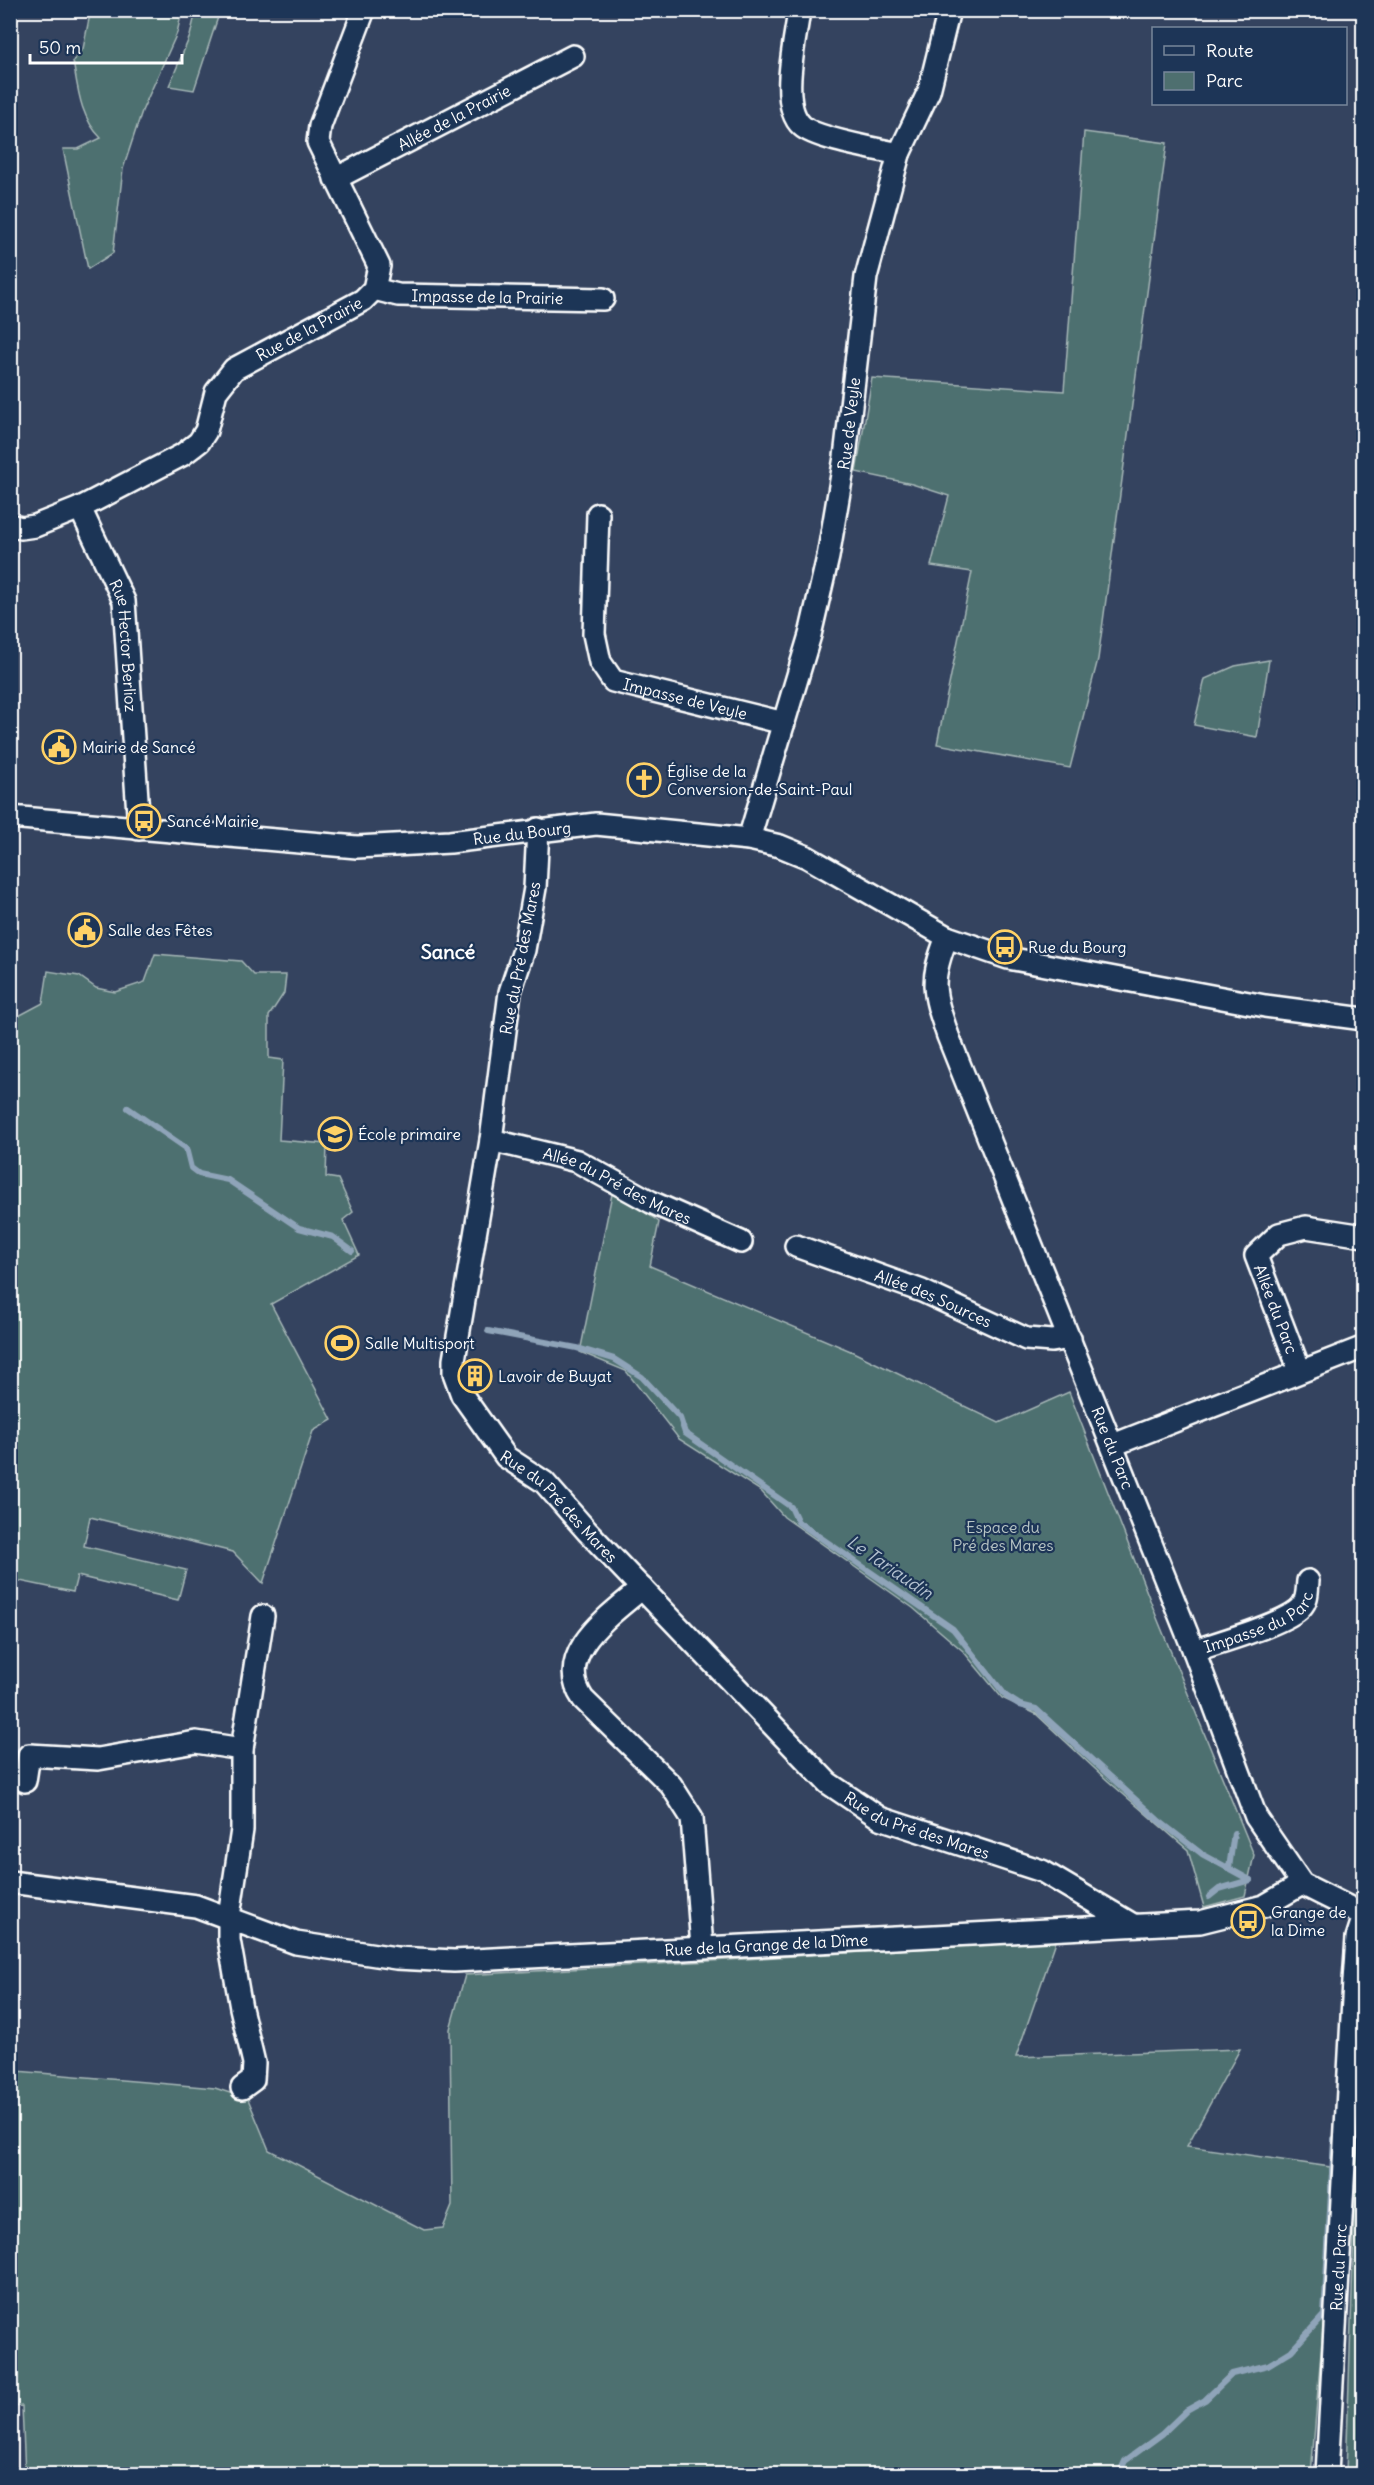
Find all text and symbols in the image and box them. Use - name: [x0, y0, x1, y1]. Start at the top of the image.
- scale bar: [30, 27, 182, 65]
- legend: [1152, 27, 1347, 105]
- text: 50 m: [39, 36, 81, 59]
- text: Route: [1206, 39, 1254, 62]
- text: Parc: [1206, 69, 1243, 92]
- street label: Allée de la Prairie: [394, 80, 514, 155]
- street label: Impasse de la Prairie: [411, 285, 563, 308]
- street label: Rue de la Prairie: [253, 292, 366, 365]
- street label: Rue de Veyle: [833, 376, 864, 471]
- street label: Rue Hector Berlioz: [105, 576, 141, 713]
- street label: Impasse de Veyle: [621, 674, 749, 724]
- public building icon: Mairie de Sancé: [41, 729, 77, 765]
- place label: Mairie de Sancé: [82, 737, 196, 757]
- place label: Église de la Conversion-de-Saint-Paul: [667, 761, 852, 799]
- church icon: Église de la Conversion-de-Saint-Paul: [626, 762, 662, 798]
- bus stop icon: Sancé Mairie: [126, 803, 162, 839]
- place label: Sancé Mairie: [167, 811, 259, 831]
- street label: Rue du Bourg: [472, 817, 572, 849]
- street label: Rue du Pré des Mares: [495, 880, 545, 1036]
- public building icon: Salle des Fêtes: [67, 912, 103, 948]
- place label: Salle des Fêtes: [108, 920, 213, 940]
- bus stop icon: Rue du Bourg: [987, 929, 1023, 965]
- place label: Rue du Bourg: [1028, 937, 1126, 957]
- district label: Sancé: [421, 939, 476, 964]
- school or university icon: École primaire: [317, 1116, 353, 1152]
- place label: École primaire: [358, 1124, 461, 1144]
- street label: Allée du Pré des Mares: [541, 1143, 694, 1229]
- street label: Allée du Parc: [1250, 1262, 1302, 1356]
- street label: Allée des Sources: [872, 1265, 995, 1332]
- sports icon: Salle Multisport: [324, 1325, 360, 1361]
- place label: Salle Multisport: [365, 1333, 475, 1353]
- building icon: Lavoir de Buyat: [457, 1358, 493, 1394]
- place label: Lavoir de Buyat: [498, 1366, 612, 1386]
- street label: Rue du Parc: [1087, 1403, 1138, 1492]
- street label: Rue du Pré des Mares: [496, 1446, 622, 1567]
- park label: Espace du Pré des Mares: [952, 1517, 1054, 1555]
- water label: Le Tariaudin: [843, 1530, 938, 1604]
- street label: Impasse du Parc: [1201, 1590, 1317, 1657]
- street label: Rue du Pré des Mares: [841, 1787, 992, 1863]
- place label: Grange de la Dime: [1271, 1902, 1347, 1940]
- bus stop icon: Grange de la Dime: [1230, 1903, 1266, 1939]
- street label: Rue de la Grange de la Dîme: [664, 1929, 868, 1960]
- street label: Rue du Parc: [1326, 2223, 1351, 2311]

